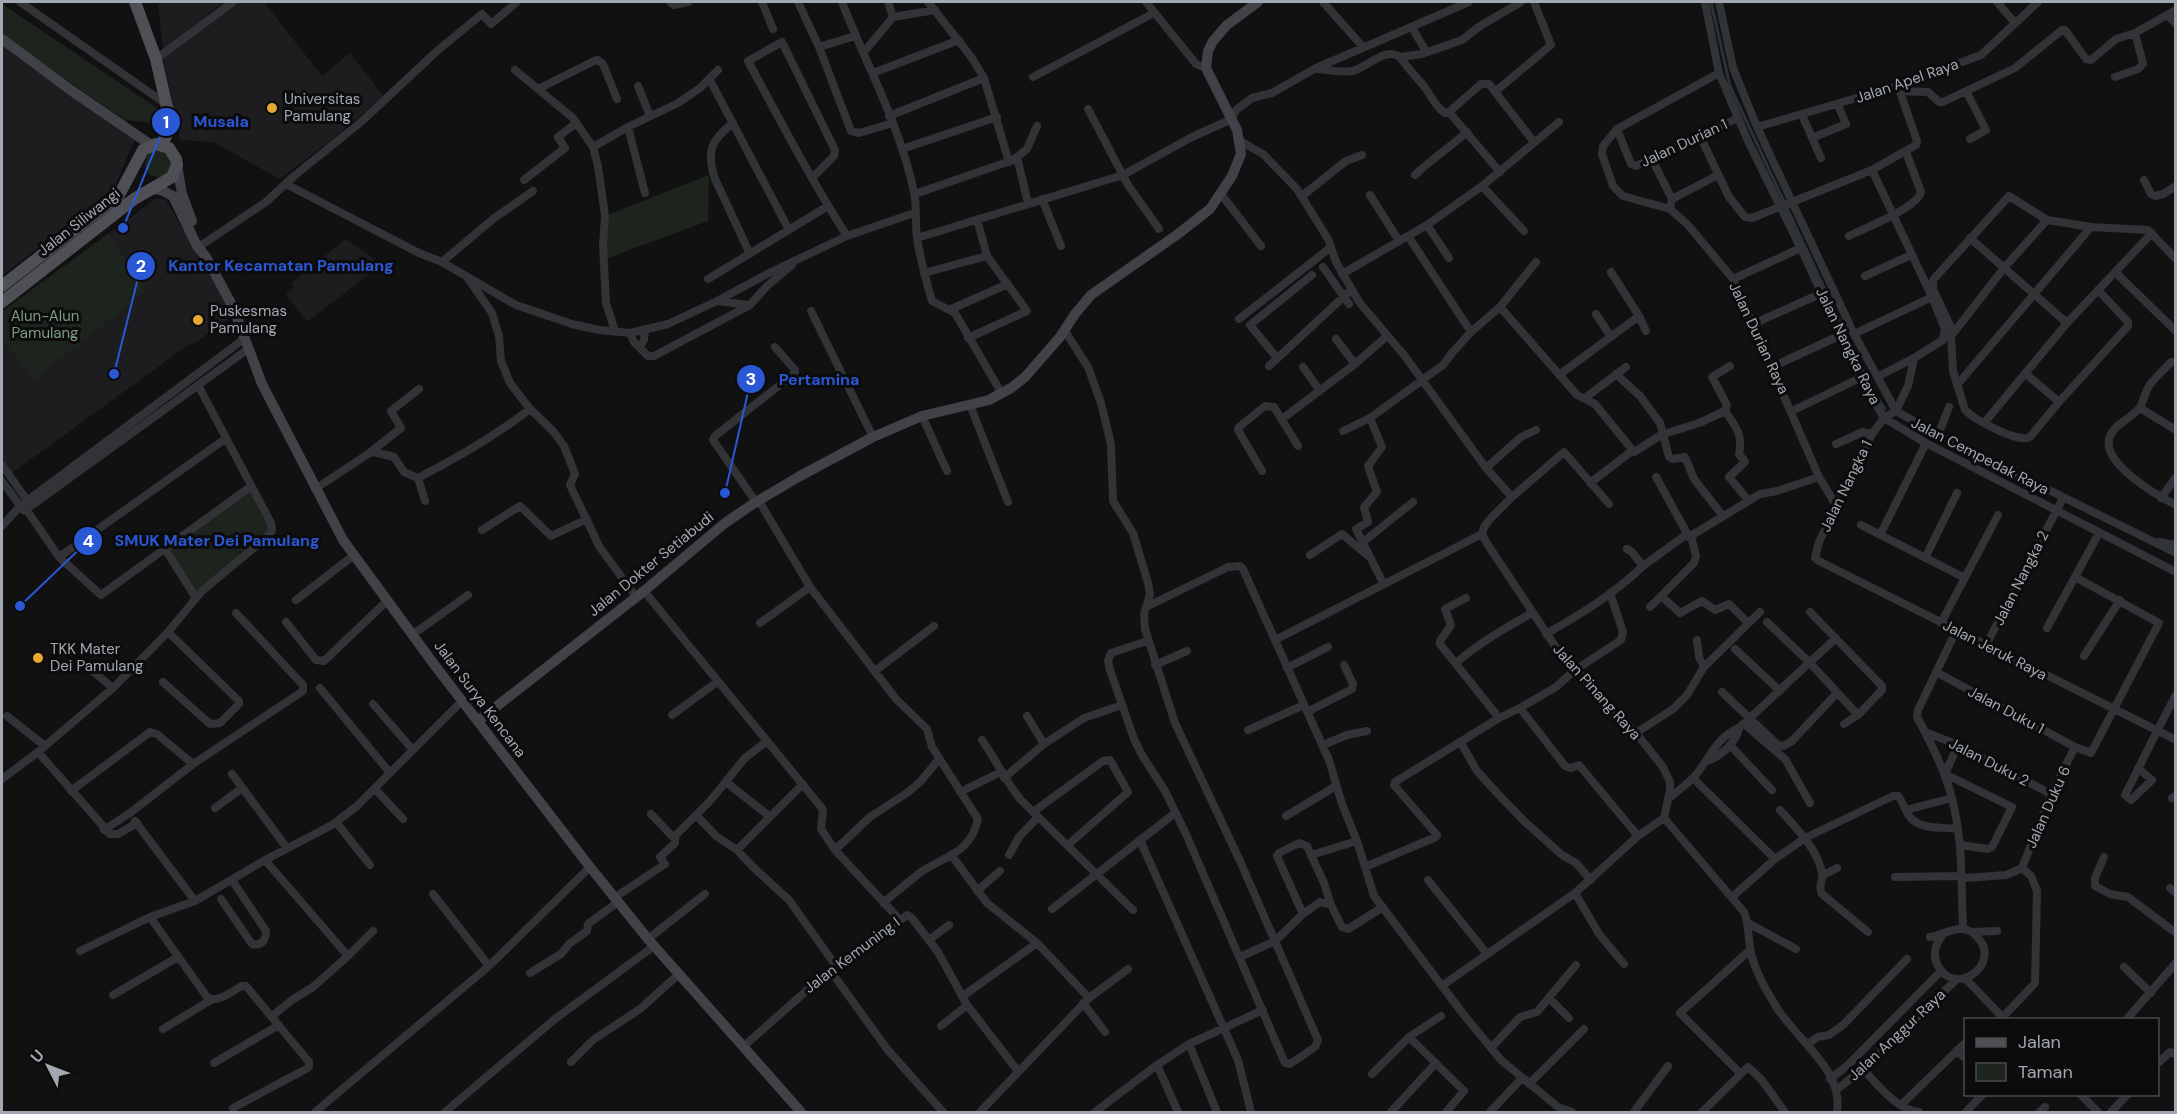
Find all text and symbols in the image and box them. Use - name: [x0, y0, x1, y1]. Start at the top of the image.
- street label: Jalan Apel Raya: [1853, 54, 1961, 108]
- place label: Universitas Pamulang: [284, 89, 360, 126]
- marker: Universitas Pamulang: [265, 101, 279, 115]
- callout: Musala: [151, 105, 260, 139]
- text: 1: [163, 110, 169, 134]
- text: Musala: [193, 111, 249, 132]
- street label: Jalan Durian 1: [1637, 114, 1731, 172]
- street label: Jalan Siliwangi: [34, 184, 124, 260]
- callout: Kantor Kecamatan Pamulang: [126, 249, 406, 283]
- text: 2: [136, 254, 146, 278]
- text: Kantor Kecamatan Pamulang: [168, 255, 394, 276]
- street label: Jalan Durian Raya: [1724, 279, 1794, 397]
- street label: Jalan Nangka Raya: [1811, 284, 1885, 408]
- place label: Puskesmas Pamulang: [210, 301, 287, 338]
- park label: Alun-Alun Pamulang: [11, 306, 79, 343]
- marker: Puskesmas Pamulang: [191, 313, 205, 327]
- callout: Pertamina: [736, 362, 871, 396]
- text: 3: [746, 367, 756, 391]
- text: Pertamina: [779, 369, 859, 390]
- street label: Jalan Cempedak Raya: [1908, 413, 2052, 499]
- street label: Jalan Nangka 1: [1815, 437, 1877, 535]
- street label: Jalan Dokter Setiabudi: [584, 507, 718, 621]
- callout: SMUK Mater Dei Pamulang: [73, 524, 332, 558]
- street label: Jalan Nangka 2: [1989, 527, 2053, 629]
- text: 4: [82, 529, 94, 553]
- text: SMUK Mater Dei Pamulang: [115, 530, 319, 551]
- street label: Jalan Jeruk Raya: [1940, 615, 2050, 685]
- street label: Jalan Surya Kencana: [429, 636, 531, 762]
- place label: TKK Mater Dei Pamulang: [50, 639, 143, 676]
- street label: Jalan Pinang Raya: [1549, 640, 1645, 744]
- marker: TKK Mater Dei Pamulang: [31, 651, 45, 665]
- street label: Jalan Duku 1: [1964, 682, 2048, 738]
- street label: Jalan Duku 2: [1945, 733, 2033, 791]
- street label: Jalan Duku 6: [2021, 763, 2075, 851]
- street label: Jalan Kemuning I: [800, 912, 904, 998]
- street label: Jalan Anggur Raya: [1844, 985, 1950, 1085]
- legend: [1964, 1018, 2159, 1096]
- text: Jalan: [2018, 1030, 2061, 1054]
- north arrow: [18, 1036, 78, 1096]
- text: U: [26, 1045, 49, 1067]
- text: Taman: [2018, 1060, 2073, 1084]

